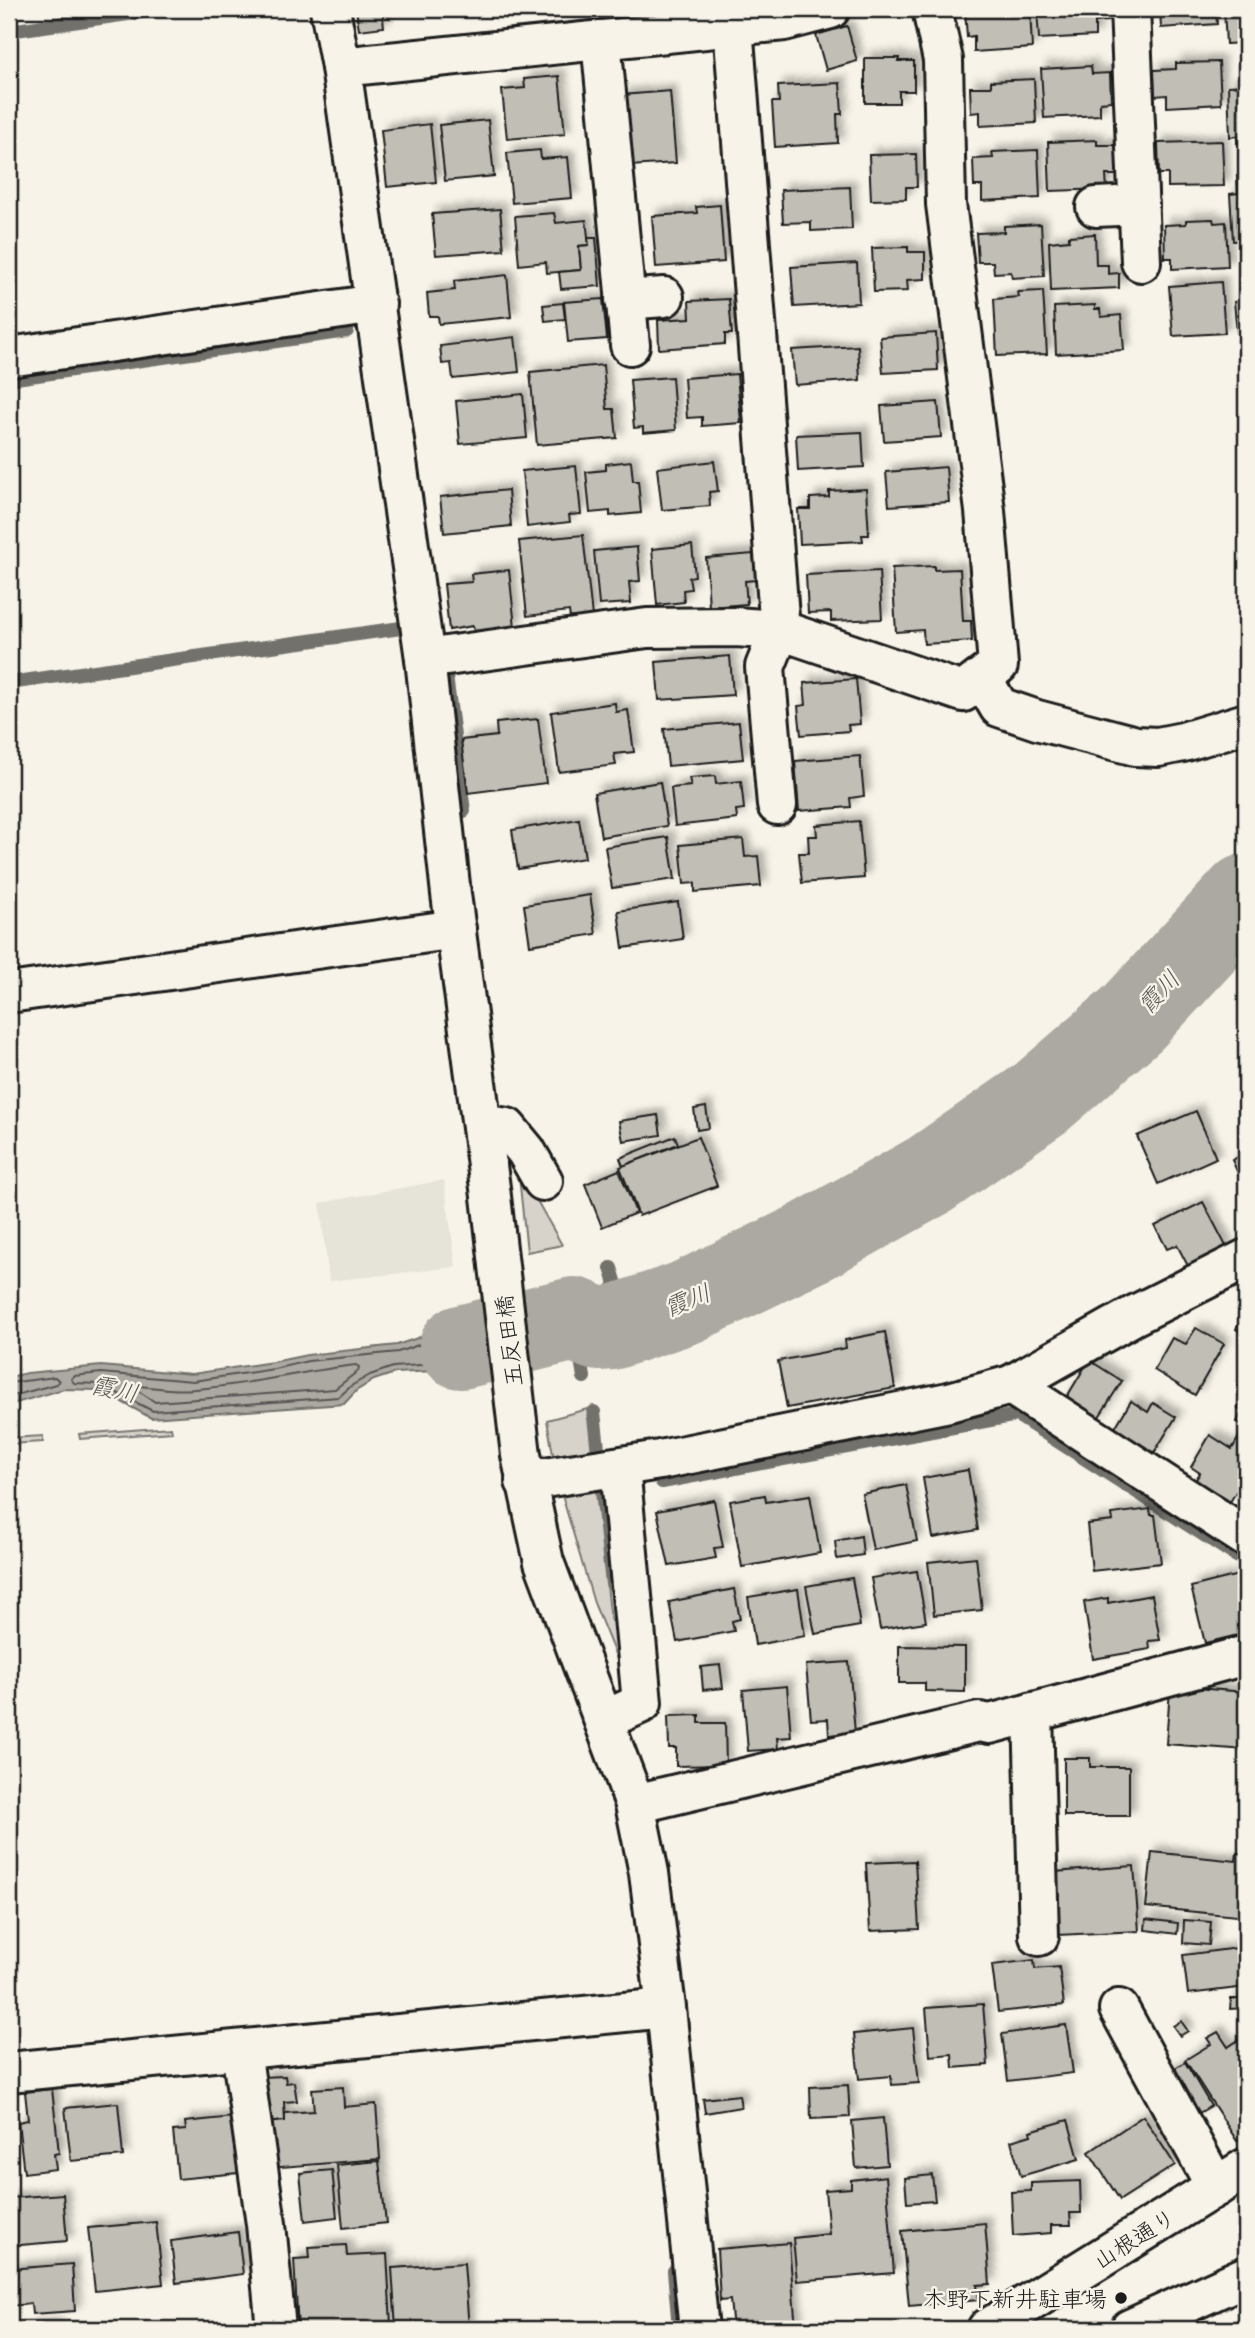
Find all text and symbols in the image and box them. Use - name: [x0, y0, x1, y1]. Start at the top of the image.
- water label: 霞川: [1130, 963, 1186, 1019]
- water label: 霞川: [659, 1276, 715, 1322]
- street label: 五反田橋: [488, 1294, 528, 1388]
- water label: 霞川: [88, 1368, 142, 1408]
- street label: 山根通り: [1087, 2201, 1181, 2275]
- place label: 木野下新井駐車場: [923, 2283, 1107, 2313]
- marker: 木野下新井駐車場: [1113, 2290, 1129, 2306]

